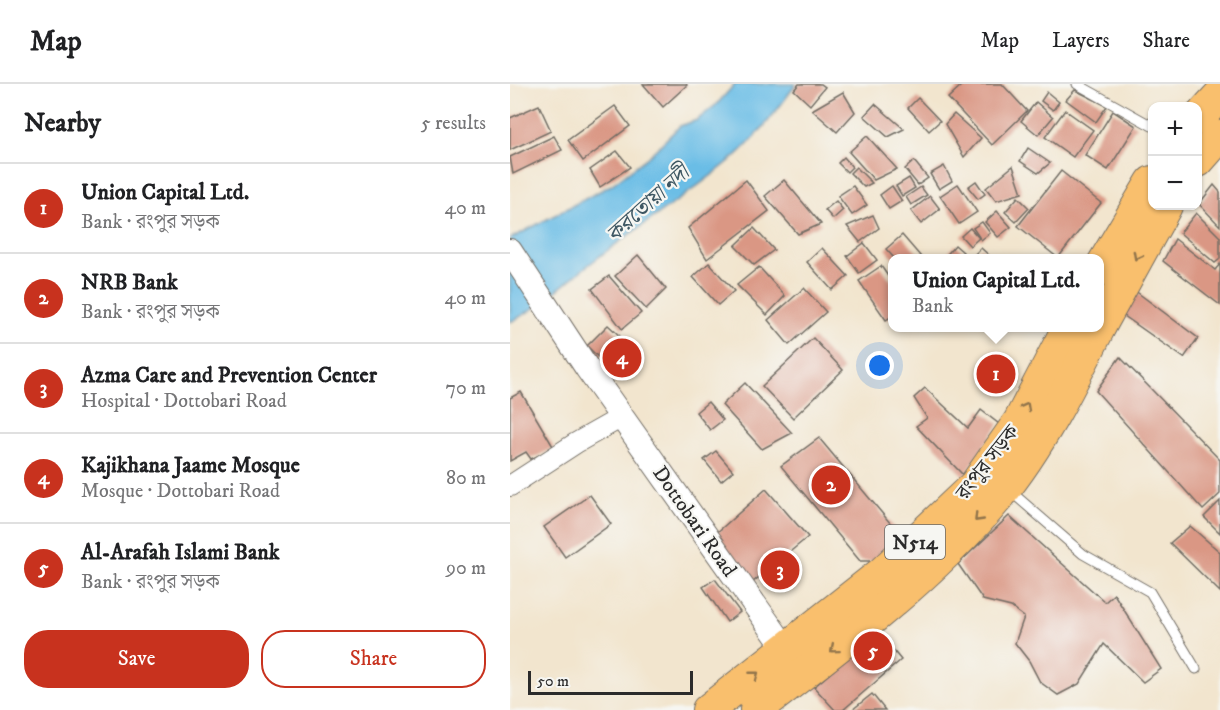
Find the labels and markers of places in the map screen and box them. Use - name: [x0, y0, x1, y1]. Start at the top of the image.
- pin: 4: [602, 336, 642, 380]
- pin: 1: [976, 352, 1016, 396]
- pin: 2: [812, 462, 850, 508]
- pin: 3: [760, 548, 800, 592]
- pin: 5: [854, 628, 892, 674]

